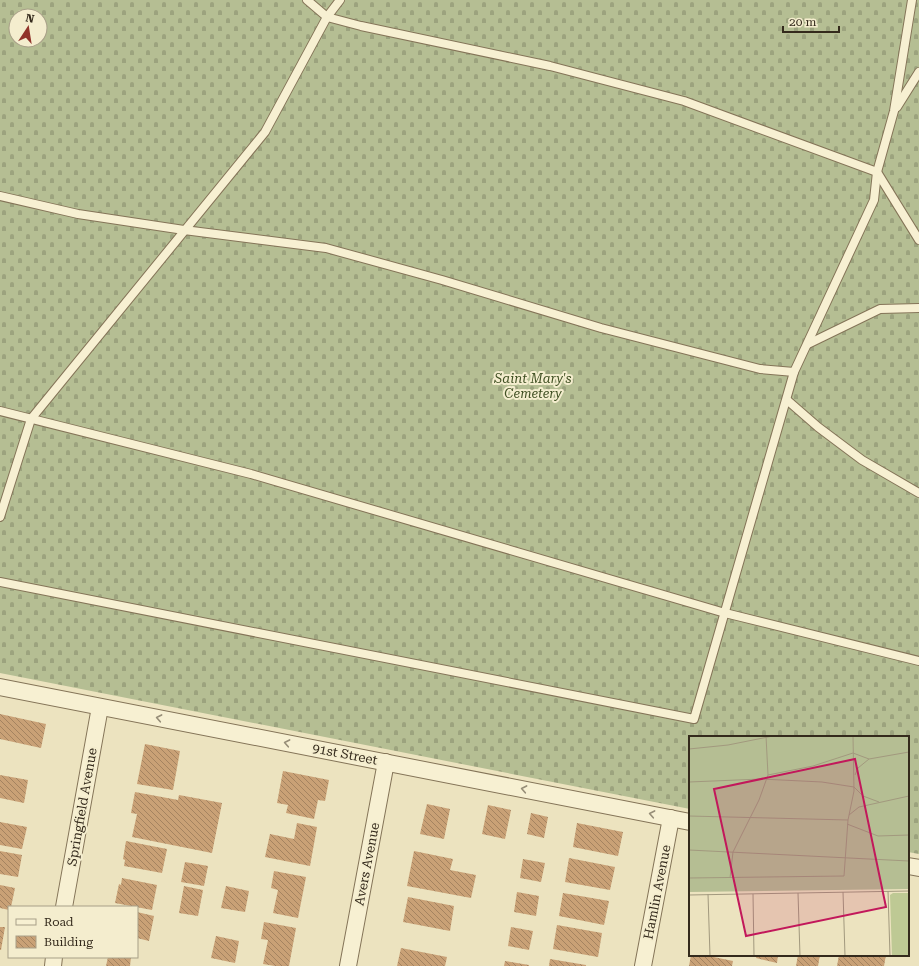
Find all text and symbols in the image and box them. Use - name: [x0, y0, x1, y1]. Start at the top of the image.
- north arrow: [8, 8, 48, 48]
- scale bar: [783, 8, 839, 34]
- text: N: [24, 11, 36, 26]
- text: 20 m: [789, 15, 816, 29]
- park label: Saint Mary's Cemetery: [493, 371, 572, 401]
- one-way arrow: [156, 715, 162, 723]
- inset map: [689, 736, 909, 956]
- one-way arrow: [283, 739, 290, 748]
- street label: 91st Street: [311, 740, 379, 768]
- street label: Springfield Avenue: [64, 747, 100, 867]
- one-way arrow: [521, 786, 527, 794]
- one-way arrow: [649, 810, 655, 819]
- street label: Avers Avenue: [352, 821, 382, 907]
- street label: Hamlin Avenue: [640, 844, 674, 940]
- legend: [8, 906, 138, 958]
- text: Road: [44, 915, 74, 929]
- text: Building: [44, 935, 93, 949]

